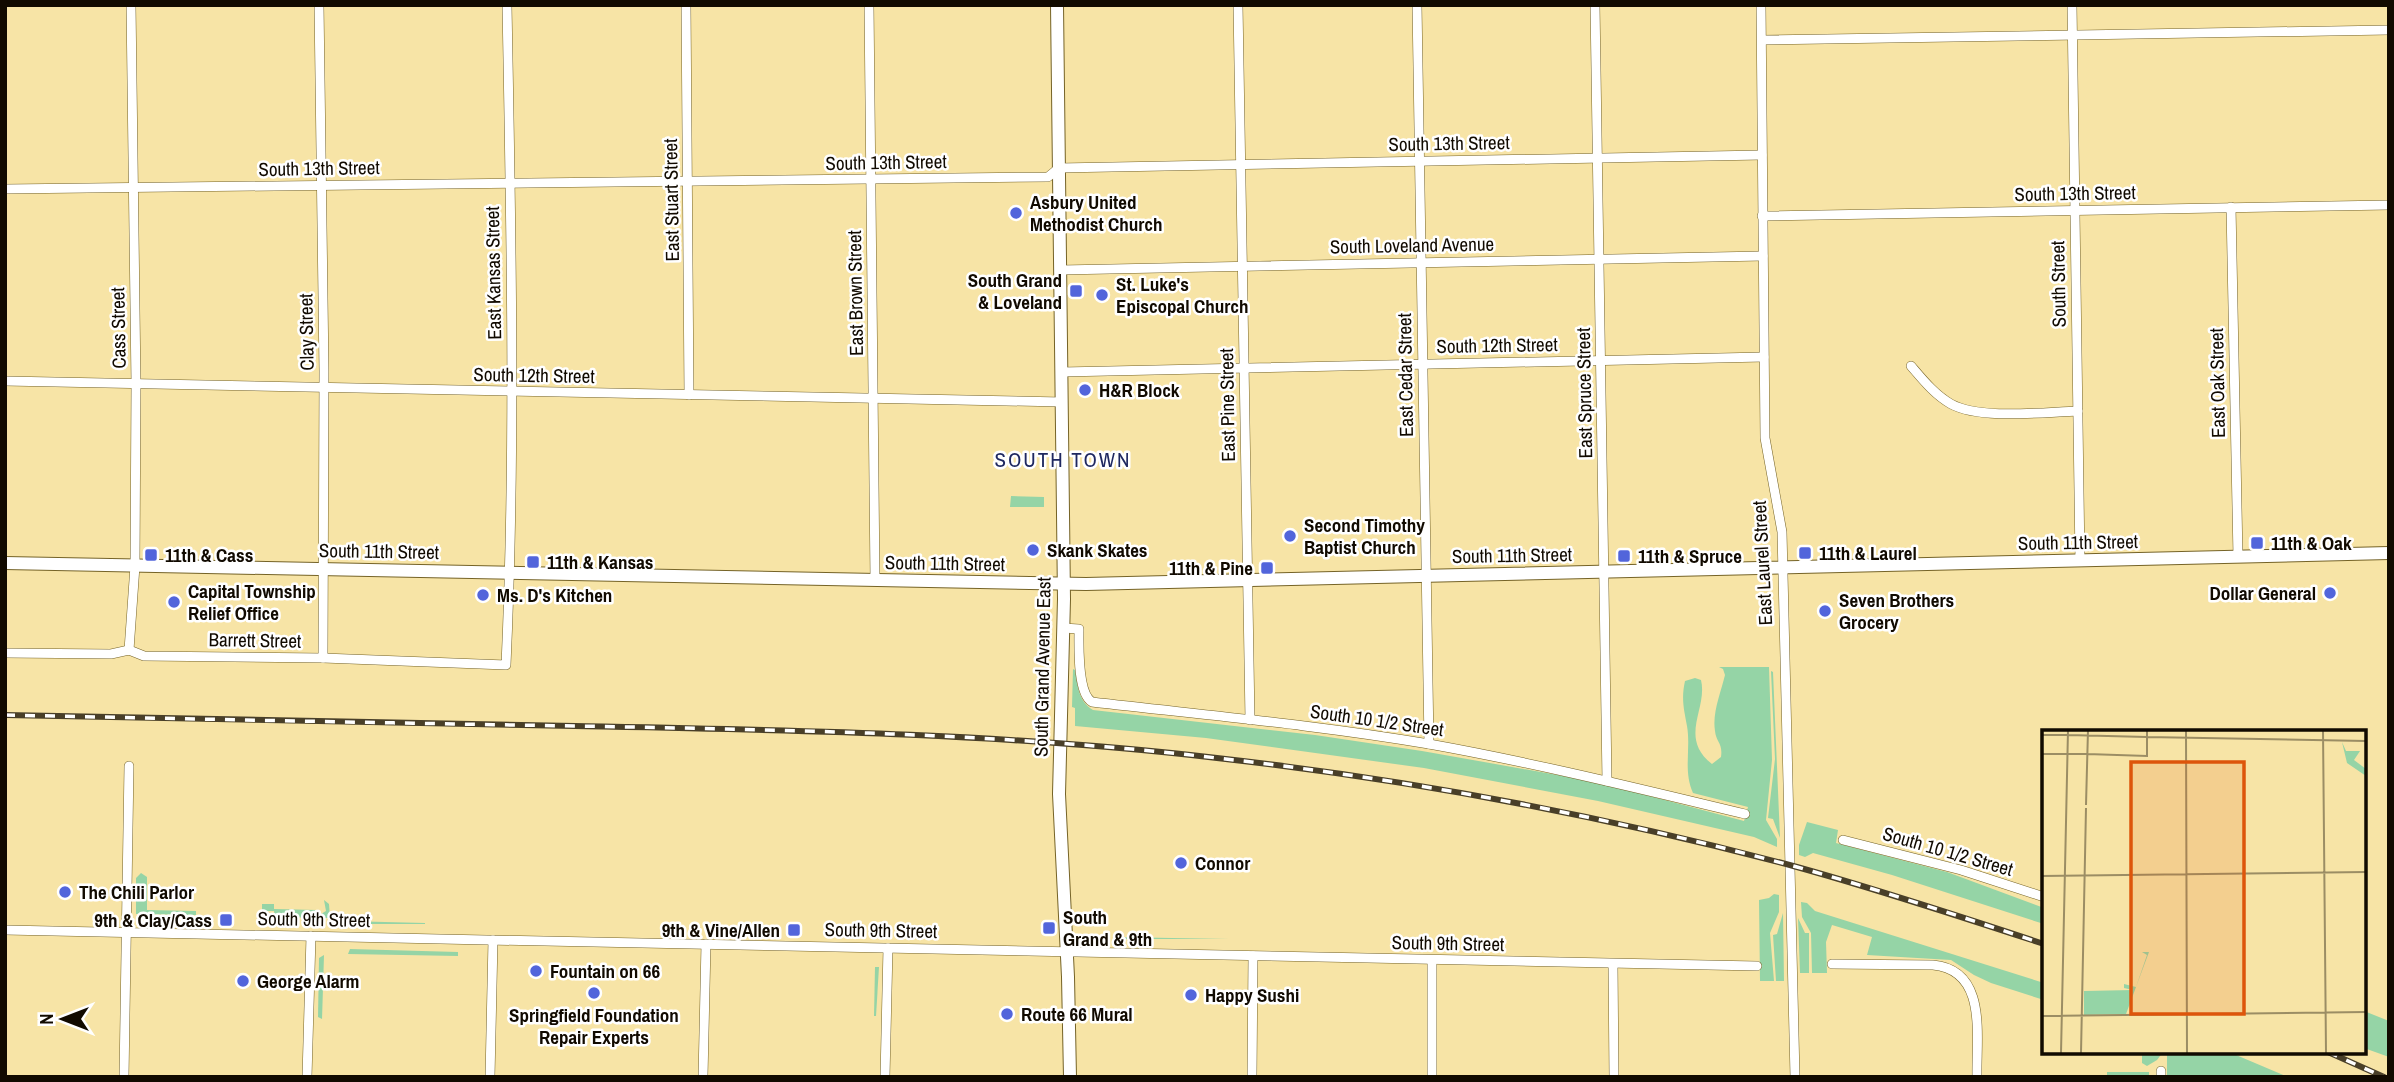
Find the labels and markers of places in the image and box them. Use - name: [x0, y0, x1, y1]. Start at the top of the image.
- place label: Asbury United Methodist Church: [1030, 189, 1162, 237]
- marker: Asbury United Methodist Church: [1008, 205, 1024, 221]
- place label: South Grand & Loveland: [968, 267, 1062, 315]
- place label: St. Luke's Episcopal Church: [1116, 271, 1248, 319]
- marker: South Grand & Loveland: [1068, 283, 1084, 299]
- marker: St. Luke's Episcopal Church: [1094, 287, 1110, 303]
- place label: H&R Block: [1099, 377, 1180, 403]
- marker: H&R Block: [1077, 382, 1093, 398]
- place label: Second Timothy Baptist Church: [1304, 512, 1425, 560]
- marker: Second Timothy Baptist Church: [1282, 528, 1298, 544]
- place label: 11th & Oak: [2271, 530, 2352, 556]
- marker: 11th & Oak: [2249, 535, 2265, 551]
- place label: Skank Skates: [1047, 537, 1147, 563]
- place label: 11th & Laurel: [1819, 540, 1917, 566]
- place label: 11th & Cass: [165, 542, 253, 568]
- marker: Skank Skates: [1025, 542, 1041, 558]
- place label: 11th & Spruce: [1638, 543, 1742, 569]
- marker: 11th & Laurel: [1797, 545, 1813, 561]
- marker: 11th & Cass: [143, 547, 159, 563]
- marker: 11th & Spruce: [1616, 548, 1632, 564]
- place label: 11th & Kansas: [547, 549, 654, 575]
- marker: 11th & Kansas: [525, 554, 541, 570]
- place label: 11th & Pine: [1169, 555, 1253, 581]
- marker: 11th & Pine: [1259, 560, 1275, 576]
- place label: Capital Township Relief Office: [188, 578, 316, 626]
- place label: Dollar General: [2209, 580, 2316, 606]
- place label: Ms. D's Kitchen: [497, 582, 612, 608]
- marker: Dollar General: [2322, 585, 2338, 601]
- marker: Ms. D's Kitchen: [475, 587, 491, 603]
- place label: Seven Brothers Grocery: [1839, 587, 1954, 635]
- marker: Capital Township Relief Office: [166, 594, 182, 610]
- marker: Seven Brothers Grocery: [1817, 603, 1833, 619]
- place label: Connor: [1195, 850, 1250, 876]
- marker: Connor: [1173, 855, 1189, 871]
- place label: The Chili Parlor: [79, 879, 194, 905]
- marker: The Chili Parlor: [57, 884, 73, 900]
- place label: South Grand & 9th: [1063, 904, 1152, 952]
- place label: 9th & Clay/Cass: [94, 907, 212, 933]
- marker: 9th & Clay/Cass: [218, 912, 234, 928]
- place label: 9th & Vine/Allen: [662, 917, 780, 943]
- marker: South Grand & 9th: [1041, 920, 1057, 936]
- marker: 9th & Vine/Allen: [786, 922, 802, 938]
- place label: Fountain on 66: [550, 958, 660, 984]
- marker: Fountain on 66: [528, 963, 544, 979]
- place label: George Alarm: [257, 968, 359, 994]
- marker: George Alarm: [235, 973, 251, 989]
- place label: Happy Sushi: [1205, 982, 1299, 1008]
- marker: Springfield Foundation Repair Experts: [586, 985, 602, 1001]
- marker: Happy Sushi: [1183, 987, 1199, 1003]
- place label: Route 66 Mural: [1021, 1001, 1133, 1027]
- place label: Springfield Foundation Repair Experts: [509, 1002, 679, 1050]
- marker: Route 66 Mural: [999, 1006, 1015, 1022]

